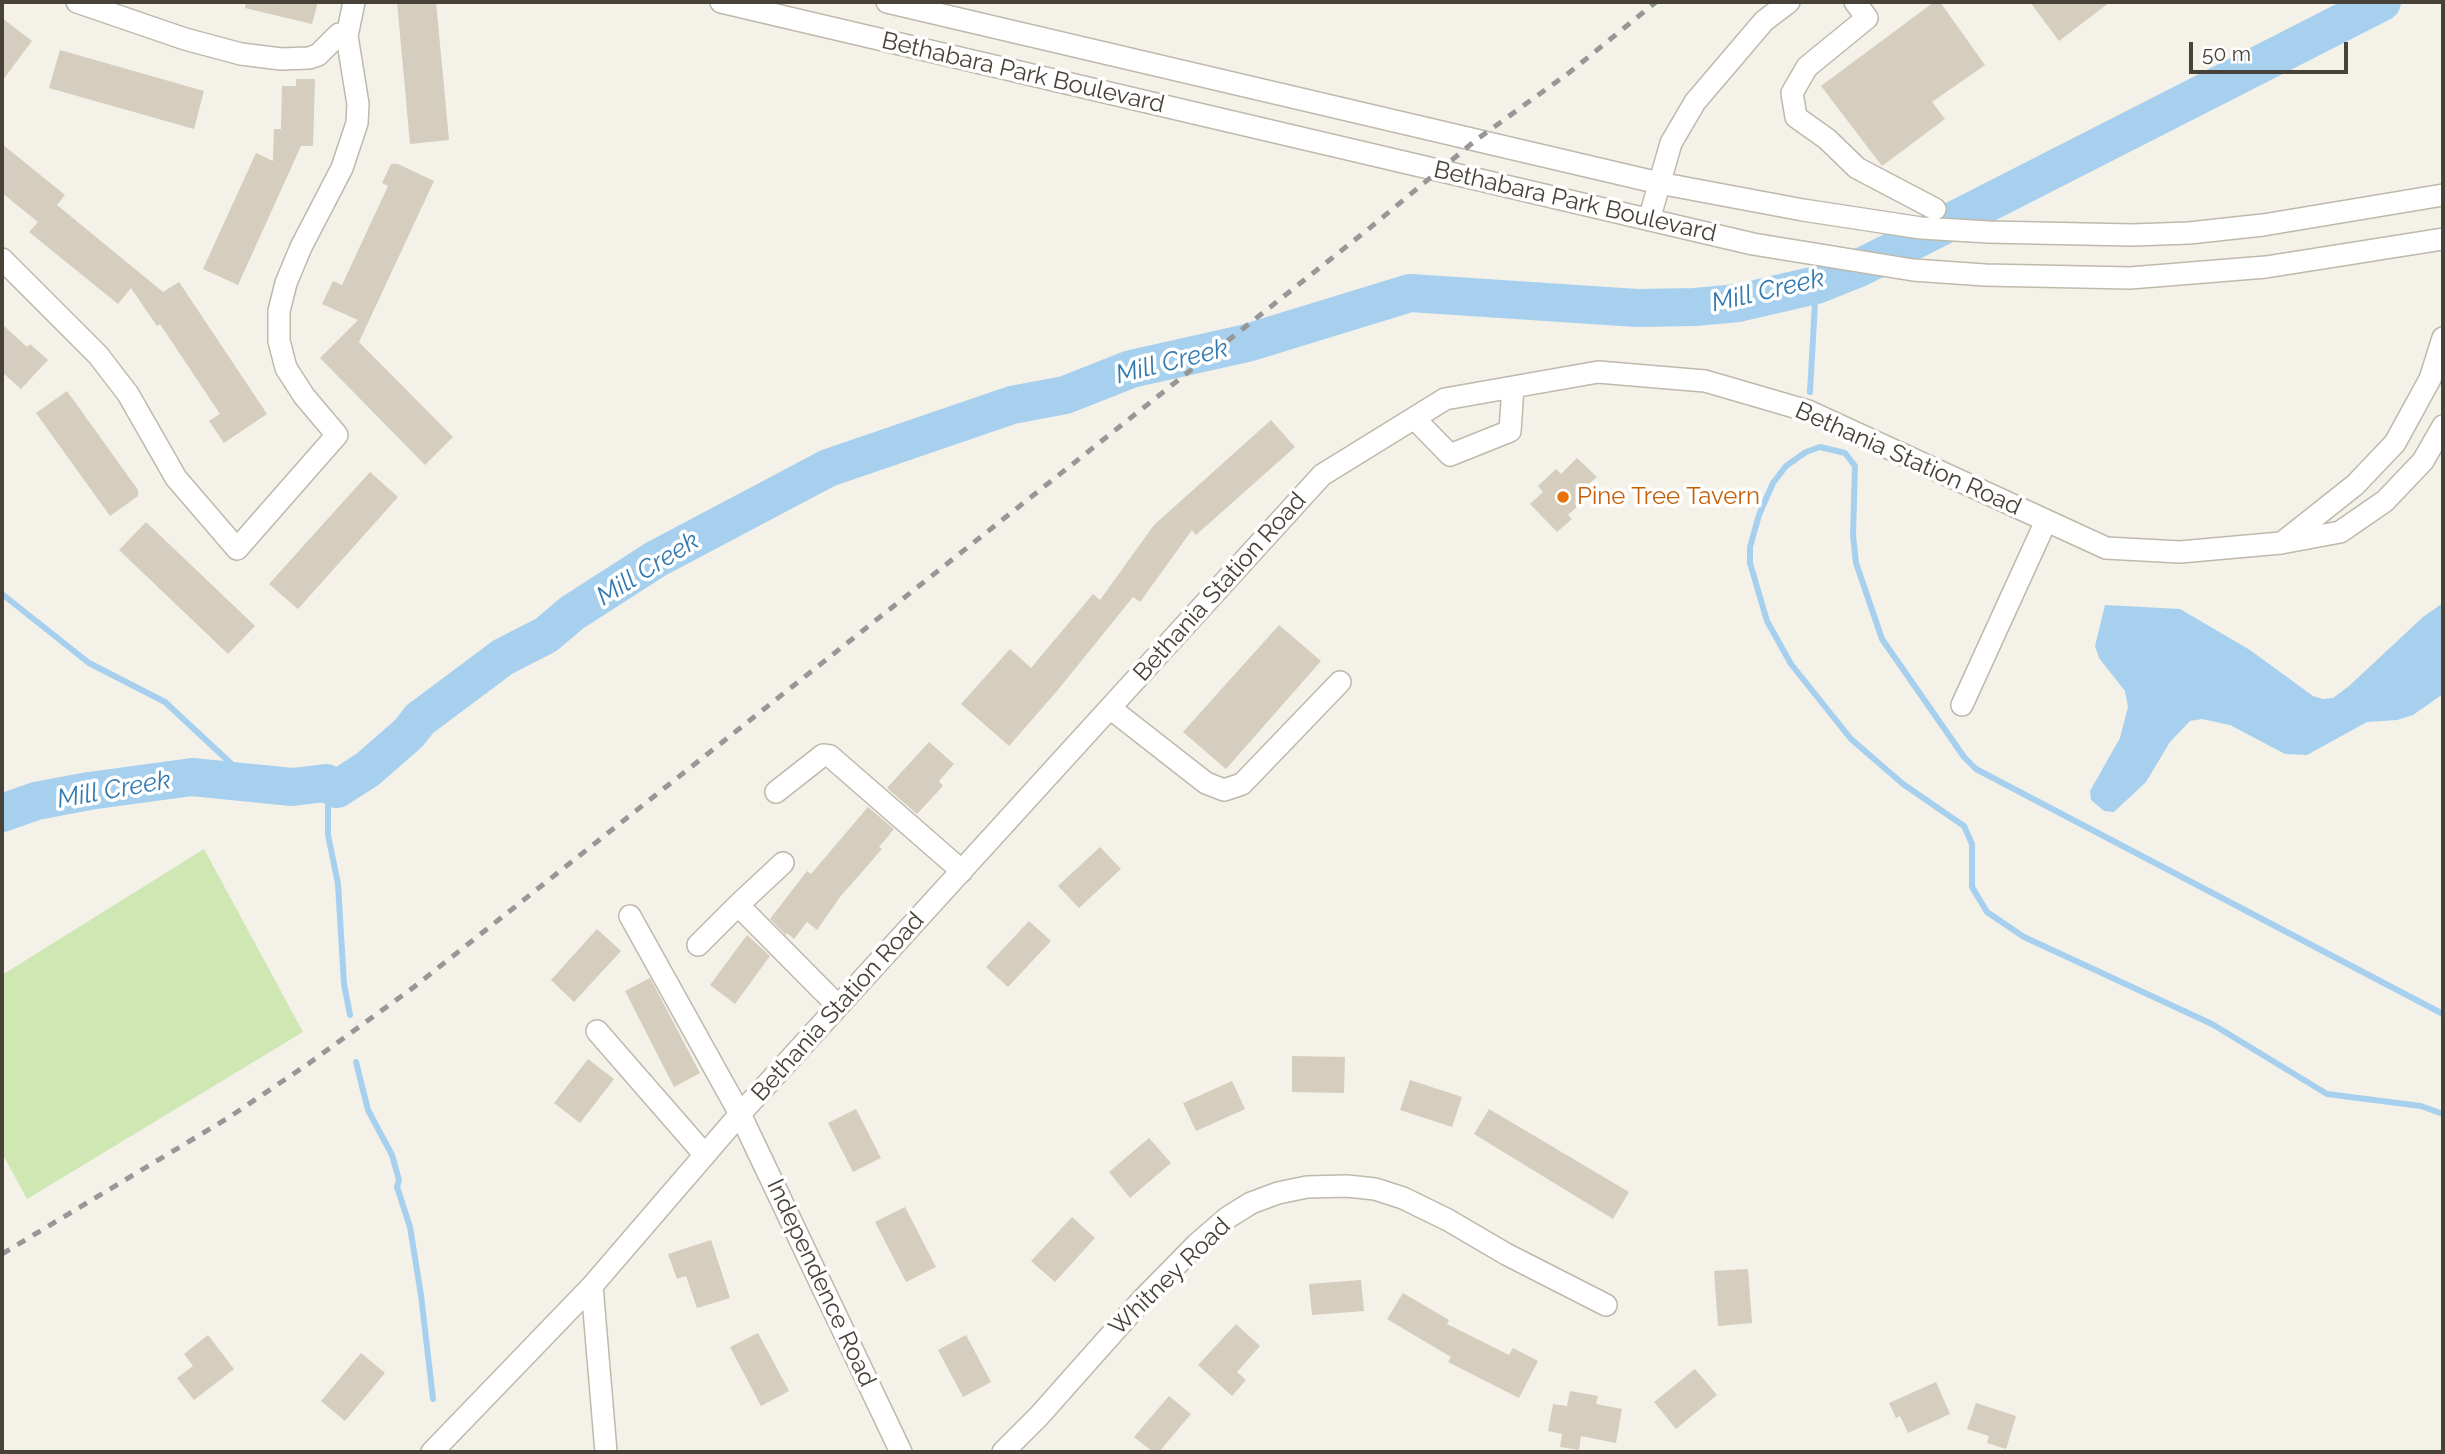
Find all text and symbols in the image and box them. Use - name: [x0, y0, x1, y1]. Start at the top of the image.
- street label: Bethabara Park Boulevard: [879, 26, 1167, 120]
- scale bar: [2193, 28, 2352, 72]
- text: 50 m: [2202, 41, 2251, 66]
- street label: Bethabara Park Boulevard: [1431, 155, 1719, 249]
- water label: Mill Creek: [1708, 263, 1828, 319]
- water label: Mill Creek: [1112, 333, 1232, 391]
- street label: Bethania Station Road: [1791, 396, 2025, 522]
- place label: Pine Tree Tavern: [1577, 483, 1760, 511]
- street label: Bethania Station Road: [1128, 487, 1312, 687]
- marker: Pine Tree Tavern: [1555, 489, 1571, 505]
- water label: Mill Creek: [591, 525, 705, 613]
- water label: Mill Creek: [55, 765, 173, 815]
- street label: Bethania Station Road: [746, 907, 930, 1107]
- street label: Independence Road: [760, 1175, 882, 1391]
- street label: Whitney Road: [1104, 1212, 1236, 1342]

